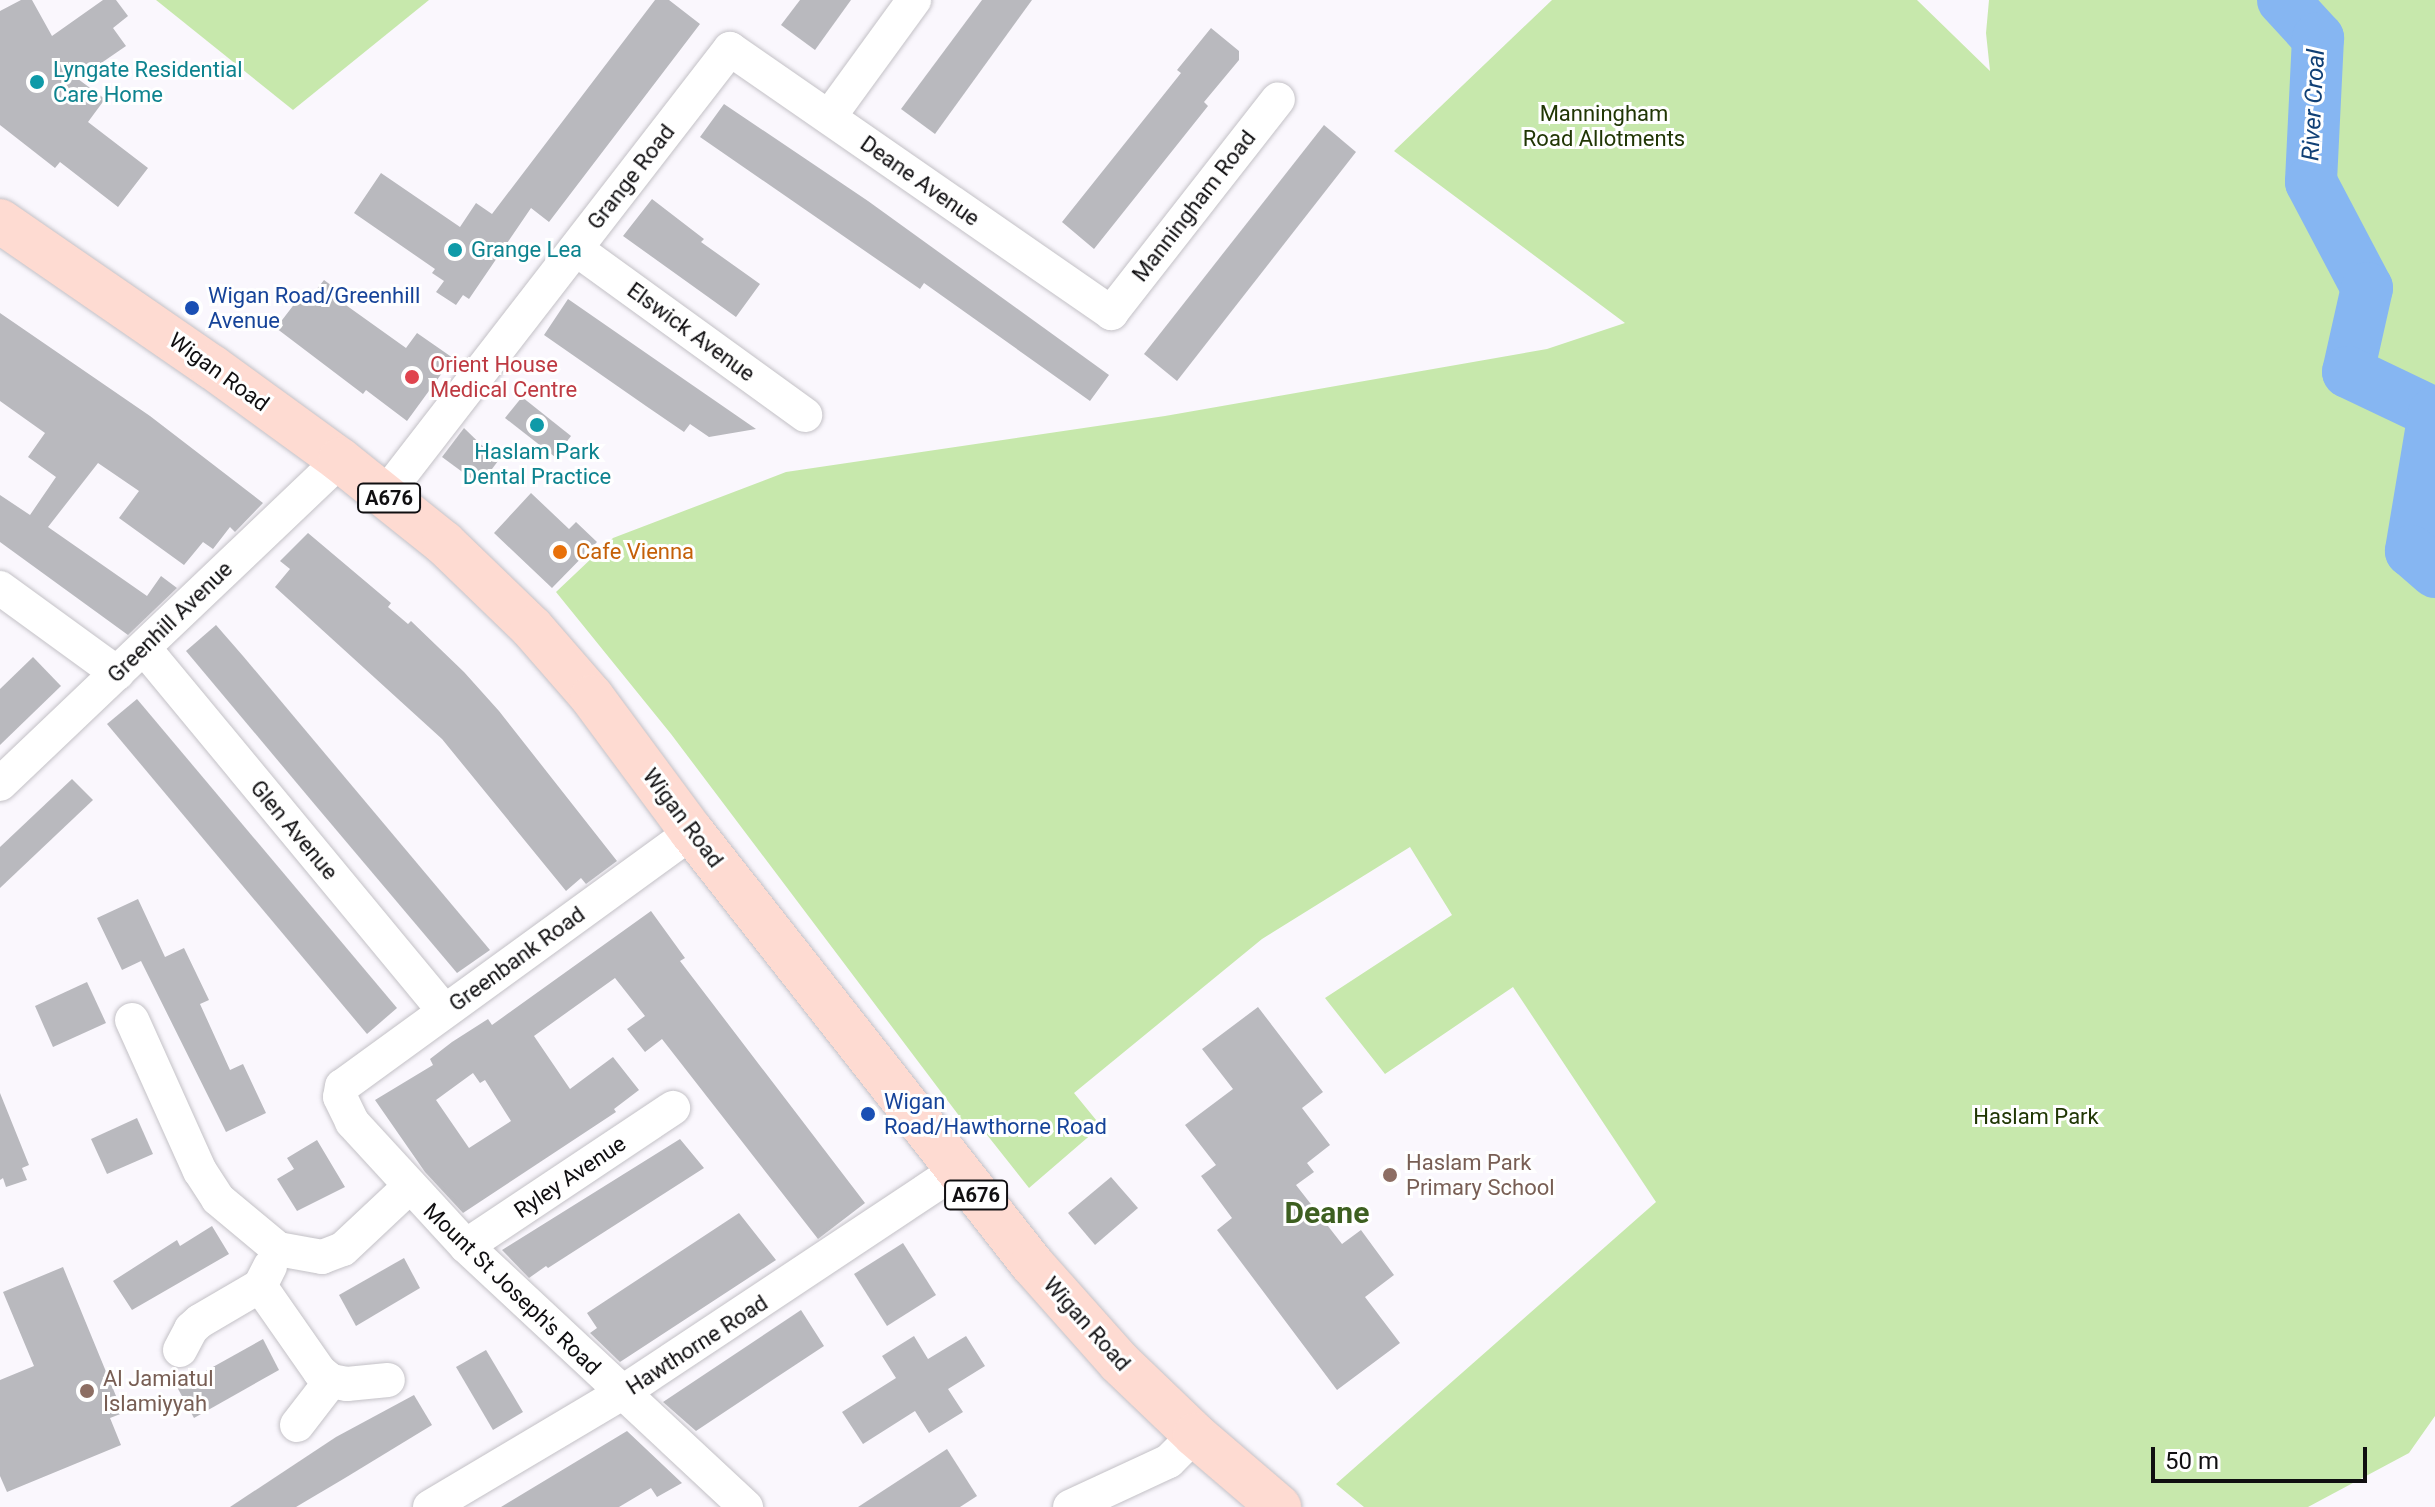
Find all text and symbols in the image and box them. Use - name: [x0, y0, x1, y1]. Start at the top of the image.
- water label: River Croal: [2297, 48, 2331, 162]
- place label: Lyngate Residential Care Home: [53, 56, 243, 108]
- marker: Lyngate Residential Care Home: [28, 73, 46, 91]
- park label: Manningham Road Allotments: [1523, 100, 1685, 152]
- street label: Grange Road: [582, 119, 680, 235]
- street label: Manningham Road: [1127, 125, 1261, 287]
- street label: Deane Avenue: [855, 130, 985, 232]
- place label: Grange Lea: [471, 237, 582, 263]
- marker: Grange Lea: [446, 241, 464, 259]
- street label: Elswick Avenue: [622, 277, 760, 387]
- place label: Wigan Road/Greenhill Avenue: [208, 282, 420, 334]
- marker: Wigan Road/Greenhill Avenue: [183, 299, 201, 317]
- street label: Wigan Road: [164, 327, 274, 417]
- place label: Orient House Medical Centre: [430, 351, 577, 402]
- marker: Orient House Medical Centre: [401, 366, 423, 388]
- marker: Haslam Park Dental Practice: [528, 416, 546, 434]
- place label: Haslam Park Dental Practice: [463, 438, 611, 490]
- road number: A676: [357, 482, 421, 514]
- place label: Cafe Vienna: [576, 539, 694, 565]
- marker: Cafe Vienna: [551, 543, 569, 561]
- street label: Greenhill Avenue: [102, 556, 238, 688]
- street label: Wigan Road: [637, 763, 729, 873]
- street label: Glen Avenue: [245, 775, 343, 885]
- street label: Greenbank Road: [444, 901, 590, 1017]
- place label: Wigan Road/Hawthorne Road: [884, 1088, 1107, 1140]
- park label: Haslam Park: [1973, 1104, 2099, 1130]
- marker: Wigan Road/Hawthorne Road: [859, 1105, 877, 1123]
- street label: Ryley Avenue: [509, 1130, 631, 1224]
- place label: Haslam Park Primary School: [1406, 1149, 1555, 1200]
- marker: Haslam Park Primary School: [1381, 1166, 1399, 1184]
- road number: A676: [944, 1179, 1008, 1211]
- district label: Deane: [1285, 1195, 1369, 1231]
- street label: Mount St Joseph's Road: [418, 1198, 606, 1380]
- street label: Wigan Road: [1038, 1272, 1136, 1376]
- street label: Hawthorne Road: [621, 1289, 773, 1401]
- place label: Al Jamiatul Islamiyyah: [103, 1365, 214, 1416]
- marker: Al Jamiatul Islamiyyah: [78, 1382, 96, 1400]
- scale bar: [2155, 1431, 2371, 1481]
- text: 50 m: [2165, 1447, 2219, 1475]

